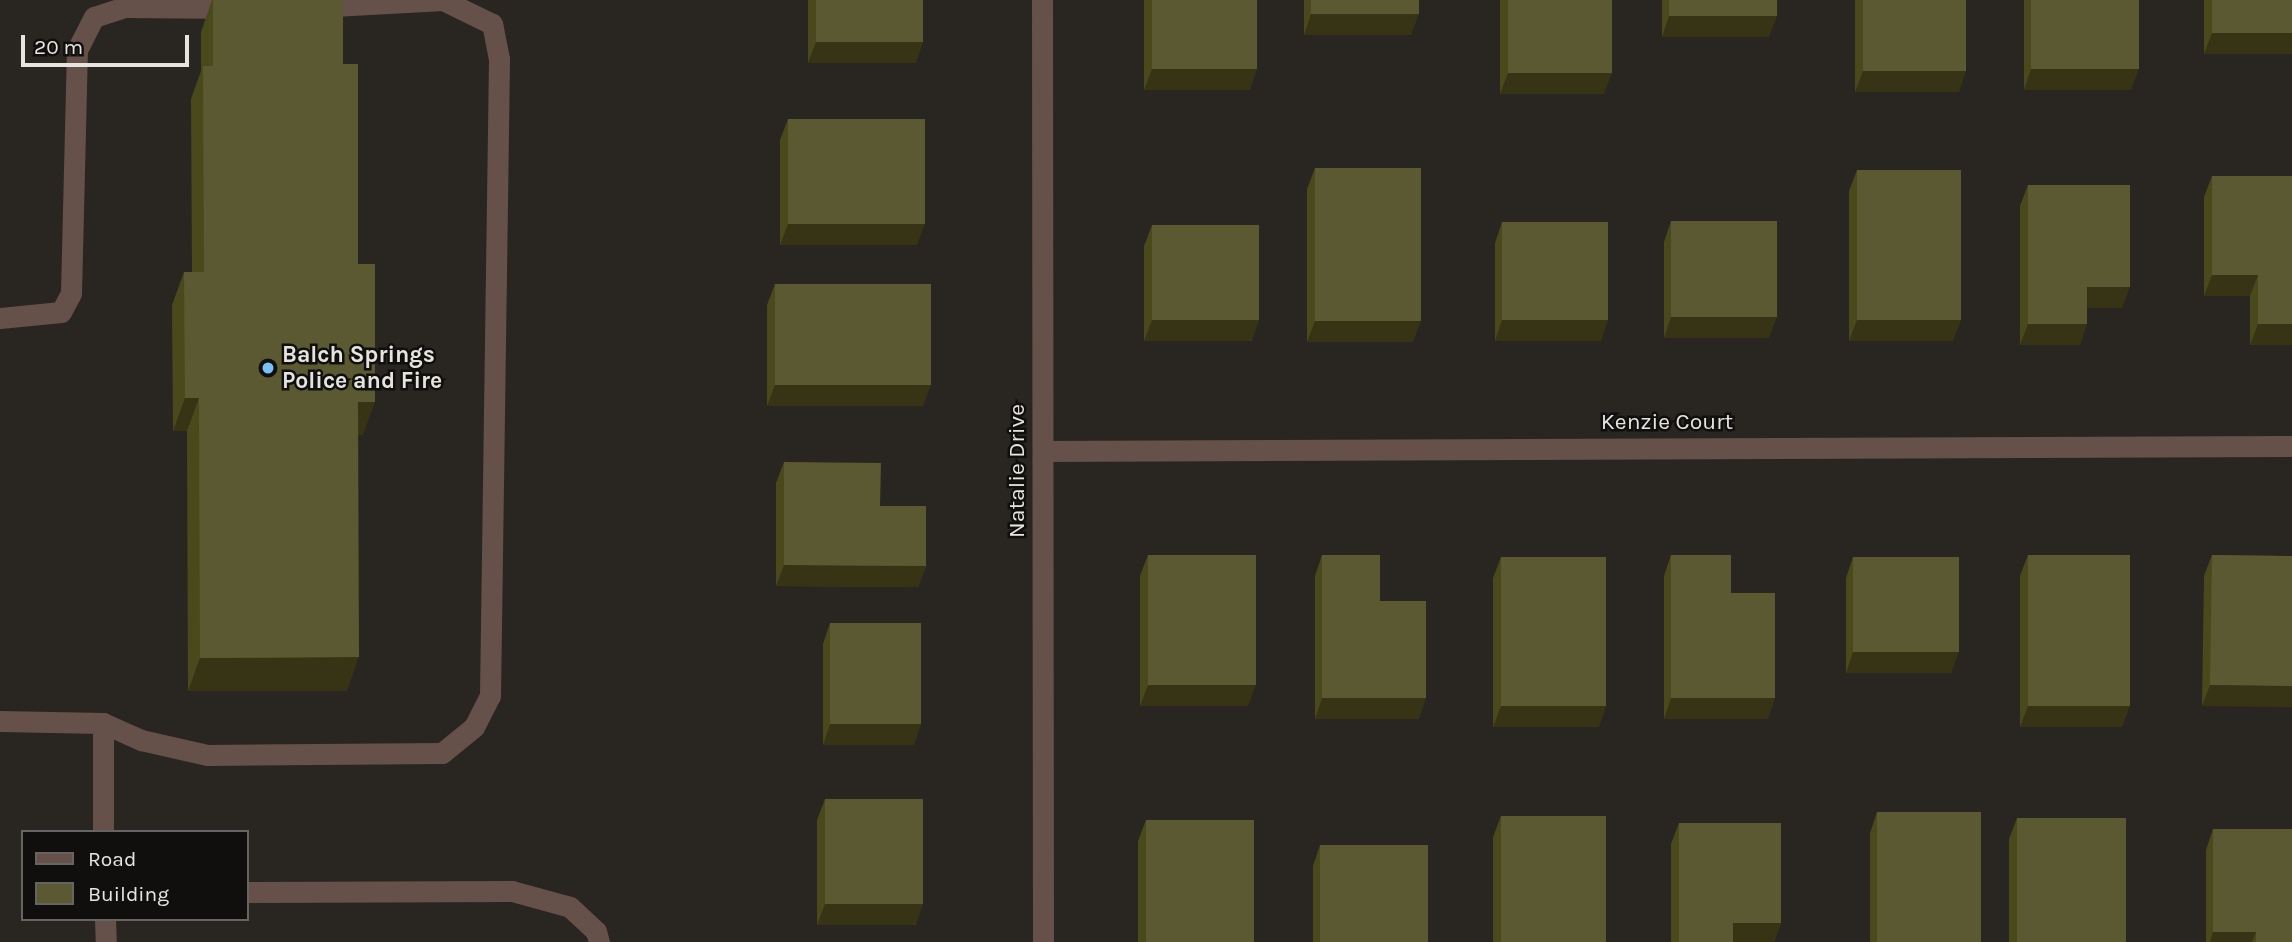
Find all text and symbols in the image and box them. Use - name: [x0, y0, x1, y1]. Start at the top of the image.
- scale bar: [24, 21, 192, 65]
- text: 20 m: [34, 35, 83, 59]
- place label: Balch Springs Police and Fire: [282, 341, 442, 395]
- marker: Balch Springs Police and Fire: [260, 360, 276, 376]
- street label: Natalie Drive: [1003, 404, 1031, 538]
- street label: Kenzie Court: [1601, 408, 1733, 436]
- legend: [21, 830, 248, 921]
- text: Road: [88, 847, 136, 871]
- text: Building: [88, 882, 169, 906]

